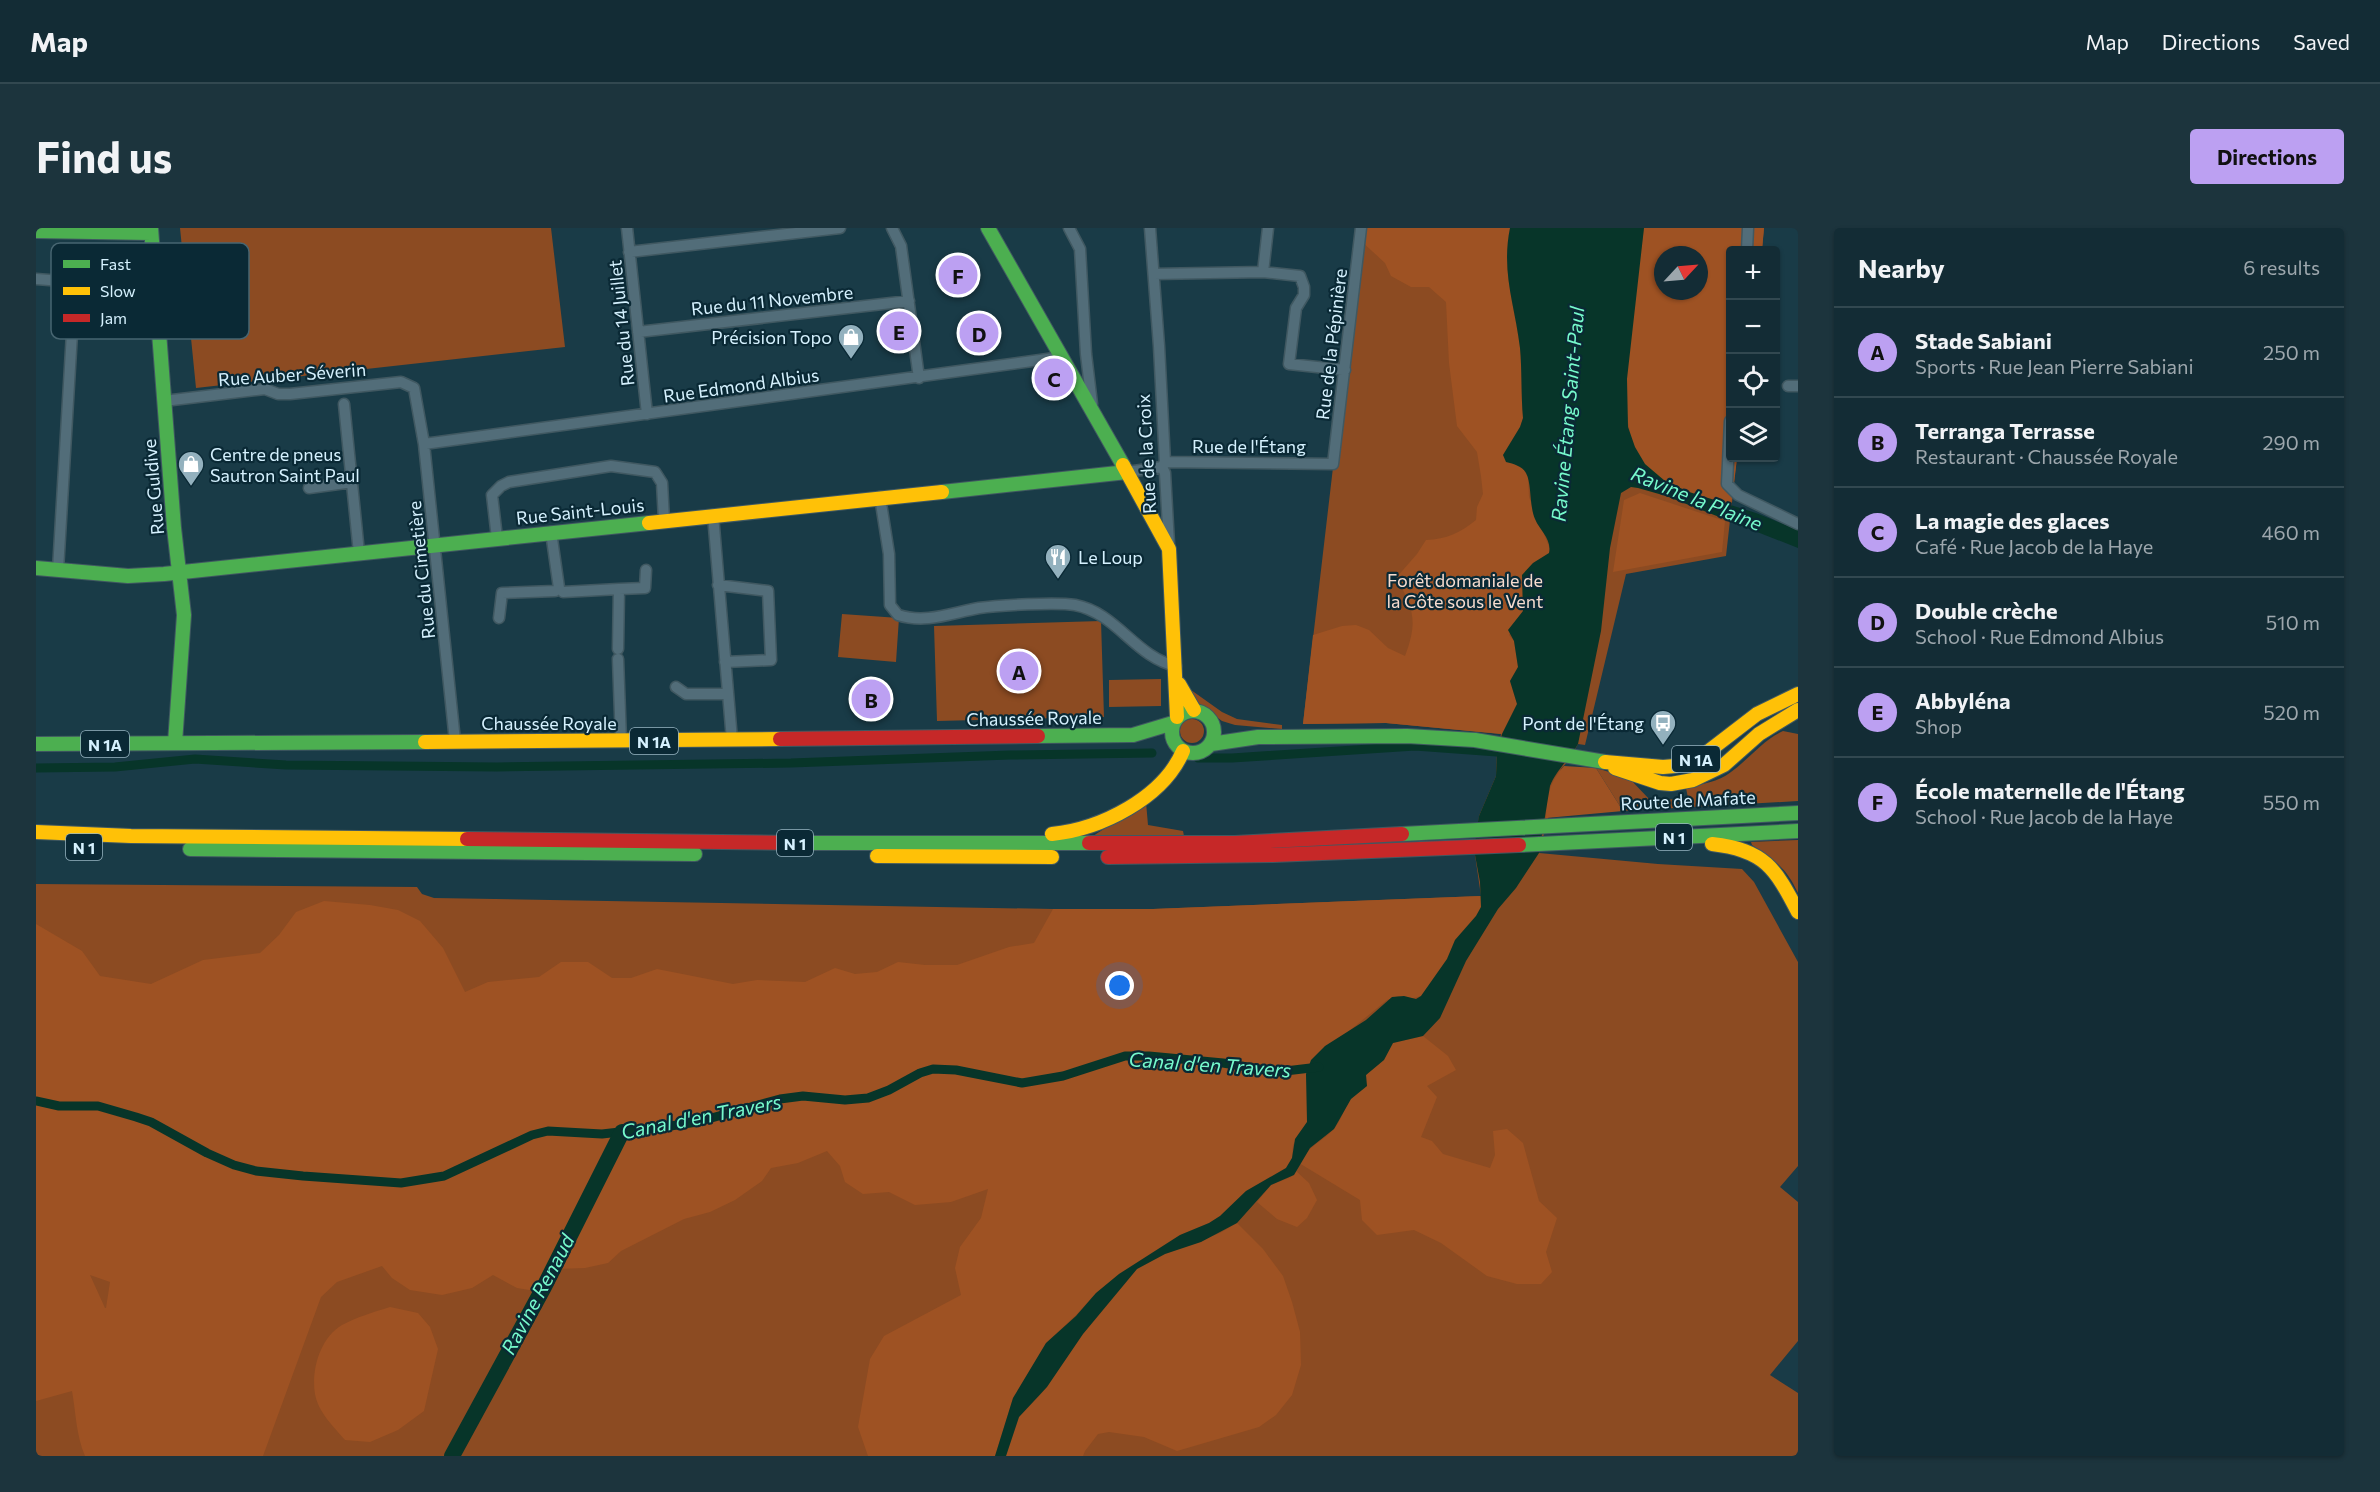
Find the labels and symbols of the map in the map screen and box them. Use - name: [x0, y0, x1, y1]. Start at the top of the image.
- legend: [51, 243, 249, 339]
- north arrow: [1654, 246, 1708, 300]
- pin: F: [938, 252, 978, 298]
- text: Fast: [100, 254, 131, 273]
- street label: Rue du 14 Juillet: [603, 259, 639, 387]
- street label: Rue de la Pépinière: [1311, 267, 1351, 421]
- text: Slow: [100, 281, 136, 300]
- street label: Rue du 11 Novembre: [690, 281, 854, 319]
- water label: Ravine Étang Saint-Paul: [1546, 305, 1588, 523]
- text: Jam: [100, 308, 127, 327]
- pin: E: [880, 308, 918, 354]
- pin: D: [960, 310, 998, 356]
- shop icon: Précision Topo: [836, 322, 866, 360]
- place label: Précision Topo: [711, 326, 832, 348]
- pin: C: [1034, 356, 1074, 400]
- street label: Rue Auber Séverin: [217, 358, 367, 390]
- street label: Rue Edmond Albius: [662, 363, 820, 407]
- street label: Rue de la Croix: [1132, 393, 1160, 514]
- street label: Rue de l'Étang: [1192, 435, 1306, 457]
- street label: Rue Guldive: [138, 438, 168, 536]
- place label: Centre de pneus Sautron Saint Paul: [210, 443, 360, 486]
- shop icon: Centre de pneus Sautron Saint Paul: [176, 449, 206, 487]
- water label: Ravine la Plaine: [1628, 461, 1766, 535]
- street label: Rue Saint-Louis: [515, 493, 645, 529]
- street label: Rue du Cimetière: [403, 500, 439, 640]
- restaurant icon: Le Loup: [1043, 542, 1073, 580]
- place label: Le Loup: [1078, 546, 1143, 568]
- park label: Forêt domaniale de la Côte sous le Vent: [1386, 569, 1544, 612]
- pin: A: [1000, 648, 1038, 694]
- pin: B: [852, 676, 890, 722]
- street label: Chaussée Royale: [966, 706, 1102, 730]
- bus stop icon: Pont de l'Étang: [1648, 708, 1678, 746]
- street label: Chaussée Royale: [481, 712, 617, 734]
- place label: Pont de l'Étang: [1522, 712, 1644, 734]
- road number: N 1A: [630, 728, 678, 754]
- road number: N 1A: [81, 731, 129, 757]
- road number: N 1A: [1672, 746, 1720, 772]
- street label: Route de Mafate: [1620, 785, 1756, 815]
- road number: N 1: [1656, 824, 1692, 850]
- road number: N 1: [777, 830, 813, 856]
- road number: N 1: [66, 834, 102, 860]
- your location: [1105, 971, 1134, 1000]
- water label: Canal d'en Travers: [1128, 1046, 1292, 1082]
- water label: Canal d'en Travers: [619, 1089, 783, 1143]
- water label: Ravine Renaud: [495, 1229, 579, 1358]

